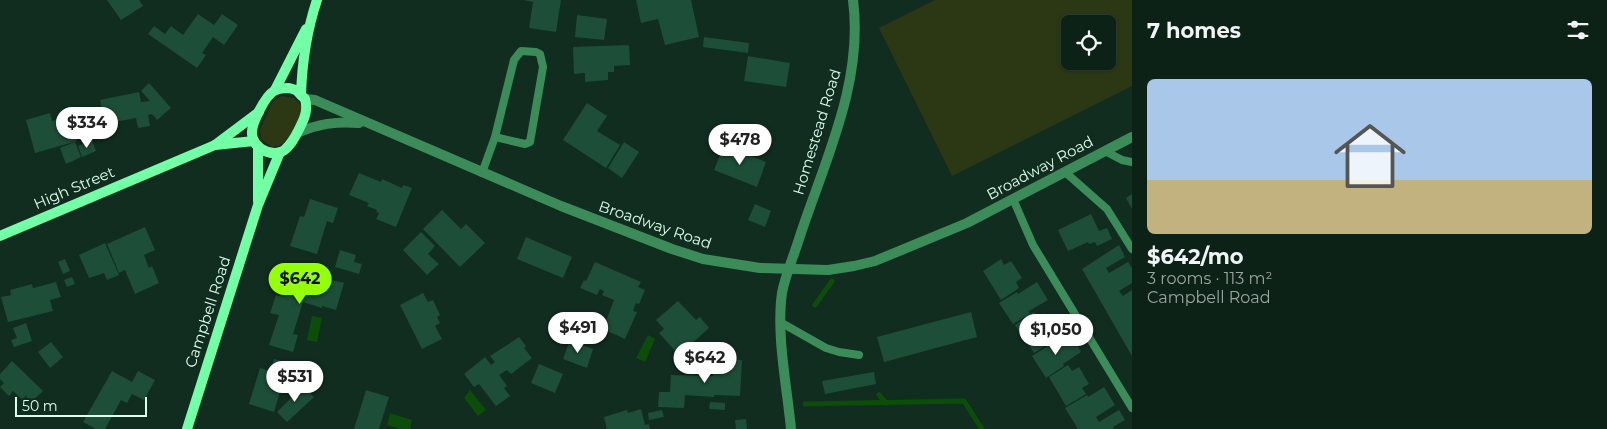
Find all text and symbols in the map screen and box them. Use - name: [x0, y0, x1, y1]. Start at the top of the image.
- map controls: [1061, 15, 1116, 70]
- button: locate: [1061, 15, 1116, 70]
- icon: filters: [1564, 16, 1592, 44]
- text: 7 homes: [1147, 18, 1241, 43]
- street label: Homestead Road: [788, 67, 845, 197]
- pin: $334: [57, 106, 117, 149]
- icon: home: [1325, 111, 1415, 201]
- text: $334: [67, 113, 107, 132]
- pin: $478: [710, 124, 770, 166]
- text: $478: [720, 130, 760, 149]
- street label: Broadway Road: [983, 131, 1096, 204]
- street label: High Street: [31, 162, 117, 213]
- street label: Broadway Road: [596, 196, 714, 253]
- text: $642/mo: [1147, 244, 1244, 269]
- street label: Campbell Road: [181, 254, 234, 370]
- pin: $642: [270, 262, 330, 305]
- text: $642: [280, 269, 320, 288]
- text: 3 rooms · 113 m²: [1147, 269, 1272, 288]
- text: Campbell Road: [1147, 288, 1271, 307]
- pin: $491: [548, 312, 608, 354]
- pin: $1,050: [1015, 314, 1097, 356]
- text: $491: [559, 318, 597, 337]
- text: $1,050: [1030, 320, 1082, 339]
- pin: $642: [675, 342, 735, 384]
- text: $642: [685, 348, 725, 367]
- pin: $531: [265, 360, 325, 403]
- text: $531: [277, 367, 313, 386]
- scale bar: [15, 394, 148, 417]
- text: 50 m: [22, 397, 58, 415]

